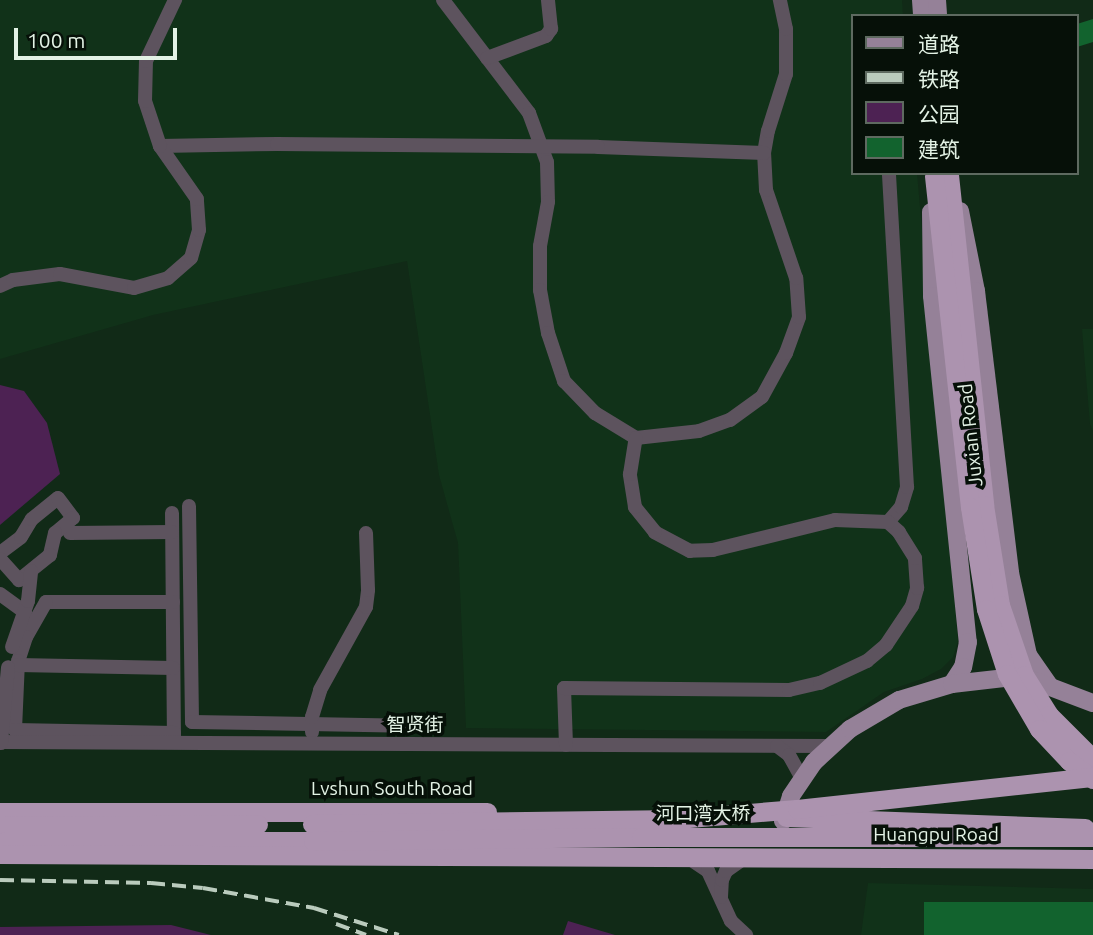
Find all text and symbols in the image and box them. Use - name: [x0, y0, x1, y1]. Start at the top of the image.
- scale bar: [18, 14, 180, 58]
- legend: [852, 14, 1079, 175]
- text: 100 m: [27, 28, 85, 52]
- text: 道路: [918, 32, 960, 56]
- text: 铁路: [918, 67, 960, 91]
- text: 公园: [918, 102, 960, 126]
- text: 建筑: [918, 137, 960, 161]
- street label: Juxian Road: [954, 383, 988, 487]
- street label: 智贤街: [387, 714, 443, 736]
- street label: Lvshun South Road: [311, 778, 473, 800]
- street label: 河口湾大桥: [656, 803, 750, 825]
- street label: Huangpu Road: [873, 824, 999, 846]

